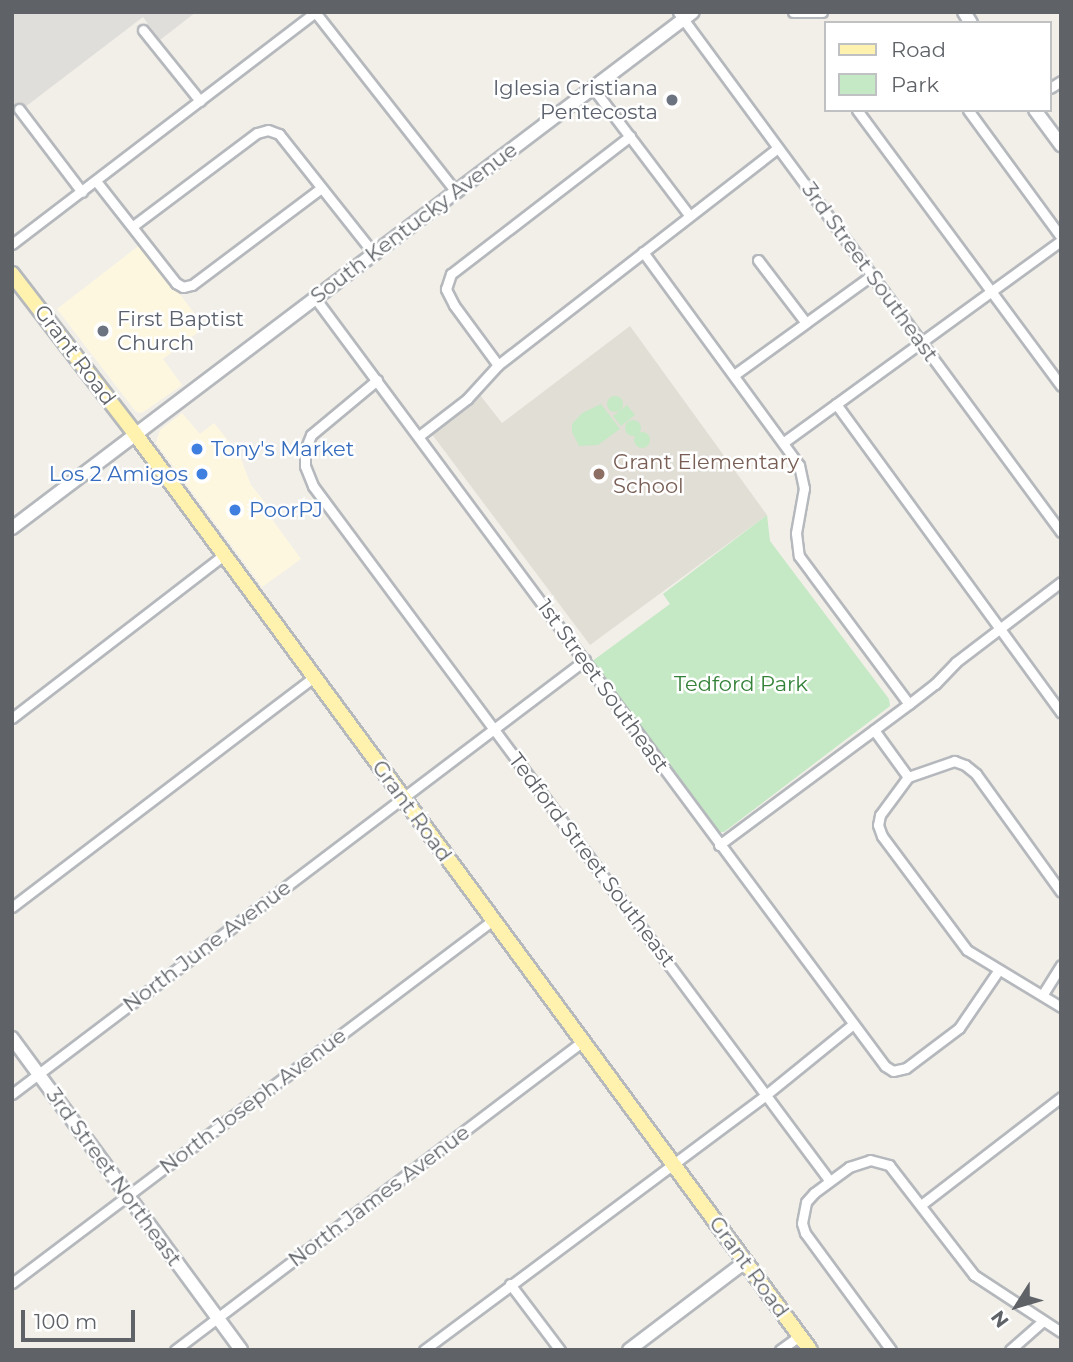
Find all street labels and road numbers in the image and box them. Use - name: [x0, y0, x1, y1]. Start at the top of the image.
- street label: South Kentucky Avenue: [306, 137, 522, 309]
- street label: 3rd Street Southeast: [797, 178, 943, 366]
- street label: Grant Road: [29, 300, 121, 410]
- street label: 1st Street Southeast: [532, 595, 674, 777]
- street label: Tedford Street Southeast: [503, 748, 681, 972]
- street label: Grant Road: [367, 755, 457, 867]
- street label: North June Avenue: [118, 875, 296, 1017]
- street label: North Joseph Avenue: [155, 1023, 351, 1179]
- street label: 3rd Street Northeast: [41, 1083, 187, 1271]
- street label: North James Avenue: [284, 1120, 474, 1272]
- street label: Grant Road: [704, 1211, 794, 1323]

